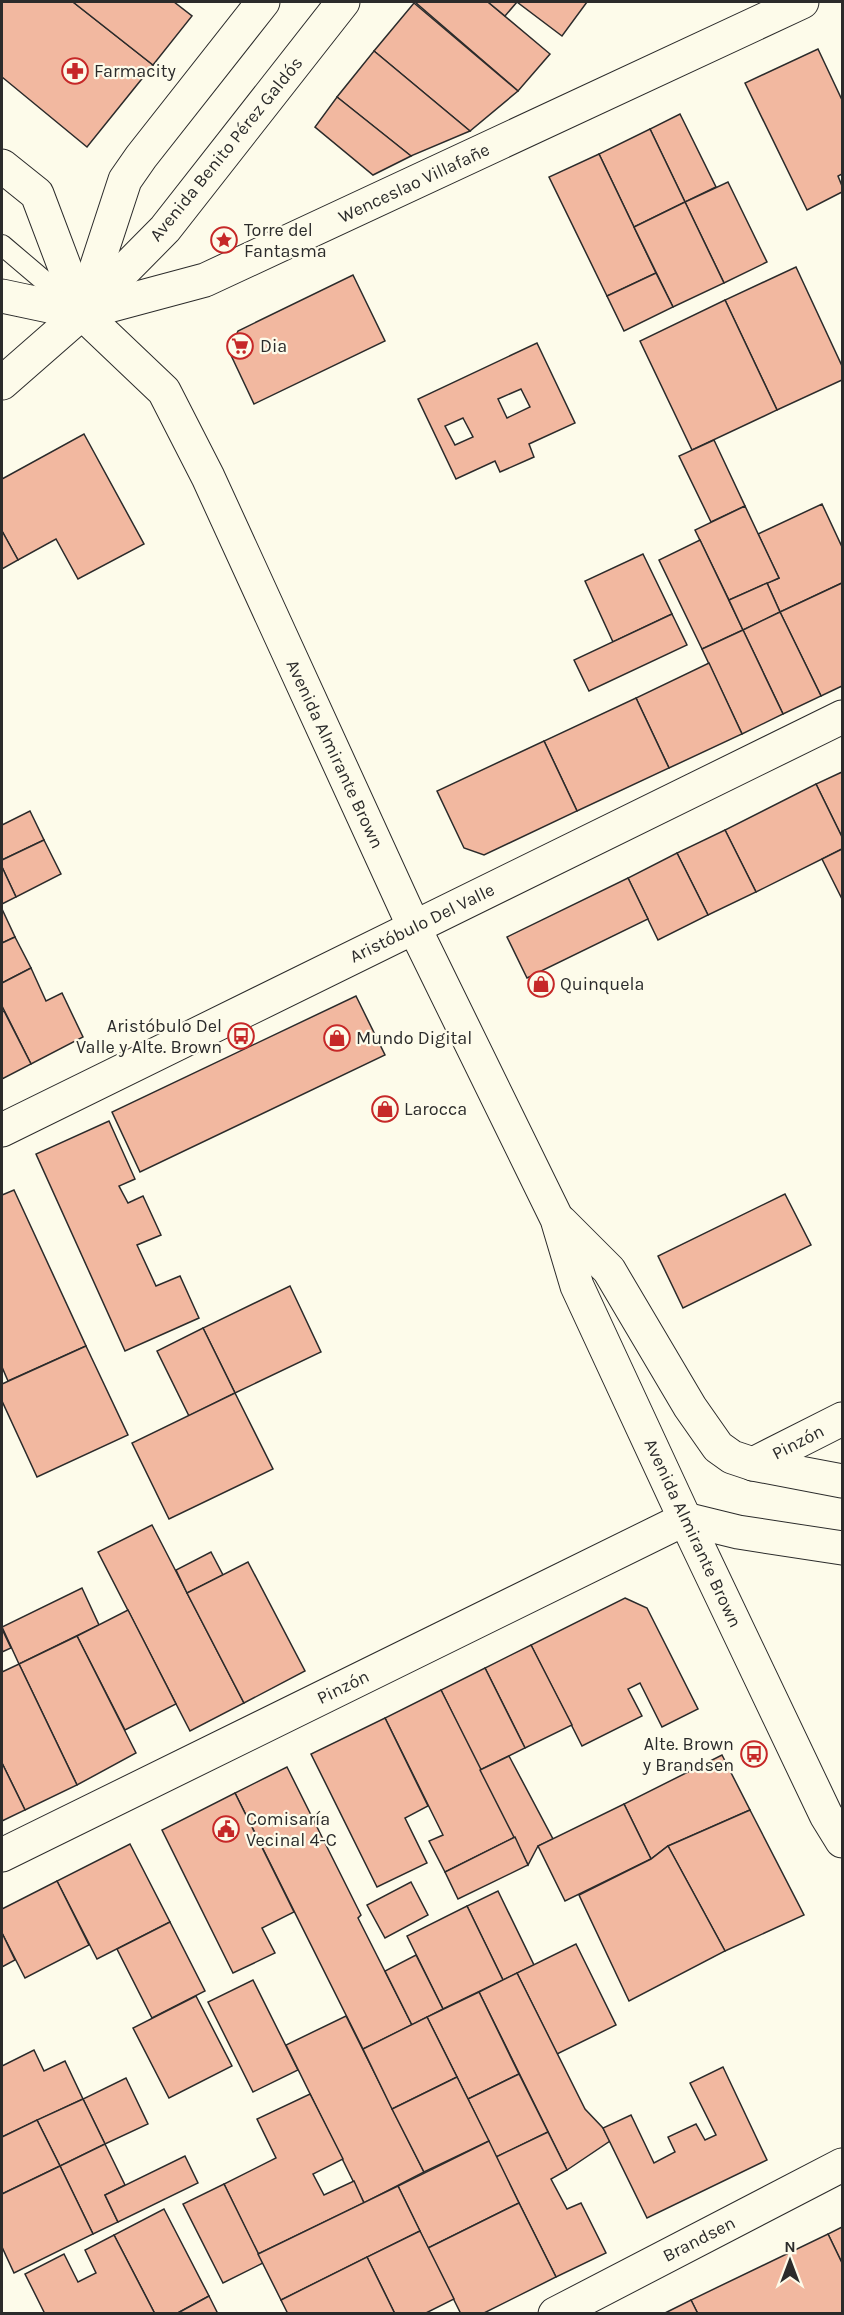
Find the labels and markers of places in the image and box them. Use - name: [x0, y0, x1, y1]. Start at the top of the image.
- pharmacy icon: Farmacity: [60, 56, 90, 86]
- place label: Farmacity: [94, 60, 177, 82]
- place label: Torre del Fantasma: [244, 219, 327, 262]
- place icon: Torre del Fantasma: [209, 225, 239, 255]
- supermarket icon: Dia: [225, 331, 255, 361]
- place label: Dia: [260, 335, 287, 357]
- shop icon: Quinquela: [526, 969, 556, 999]
- place label: Quinquela: [560, 973, 644, 995]
- place label: Aristóbulo Del Valle y Alte. Brown: [76, 1015, 222, 1058]
- bus stop icon: Aristóbulo Del Valle y Alte. Brown: [226, 1021, 256, 1051]
- shop icon: Mundo Digital: [322, 1023, 352, 1053]
- place label: Mundo Digital: [356, 1027, 472, 1049]
- shop icon: Larocca: [370, 1094, 400, 1124]
- place label: Larocca: [404, 1098, 467, 1120]
- place label: Alte. Brown y Brandsen: [642, 1733, 734, 1776]
- bus stop icon: Alte. Brown y Brandsen: [739, 1739, 769, 1769]
- place label: Comisaría Vecinal 4-C: [246, 1808, 337, 1851]
- public building icon: Comisaría Vecinal 4-C: [211, 1814, 241, 1844]

